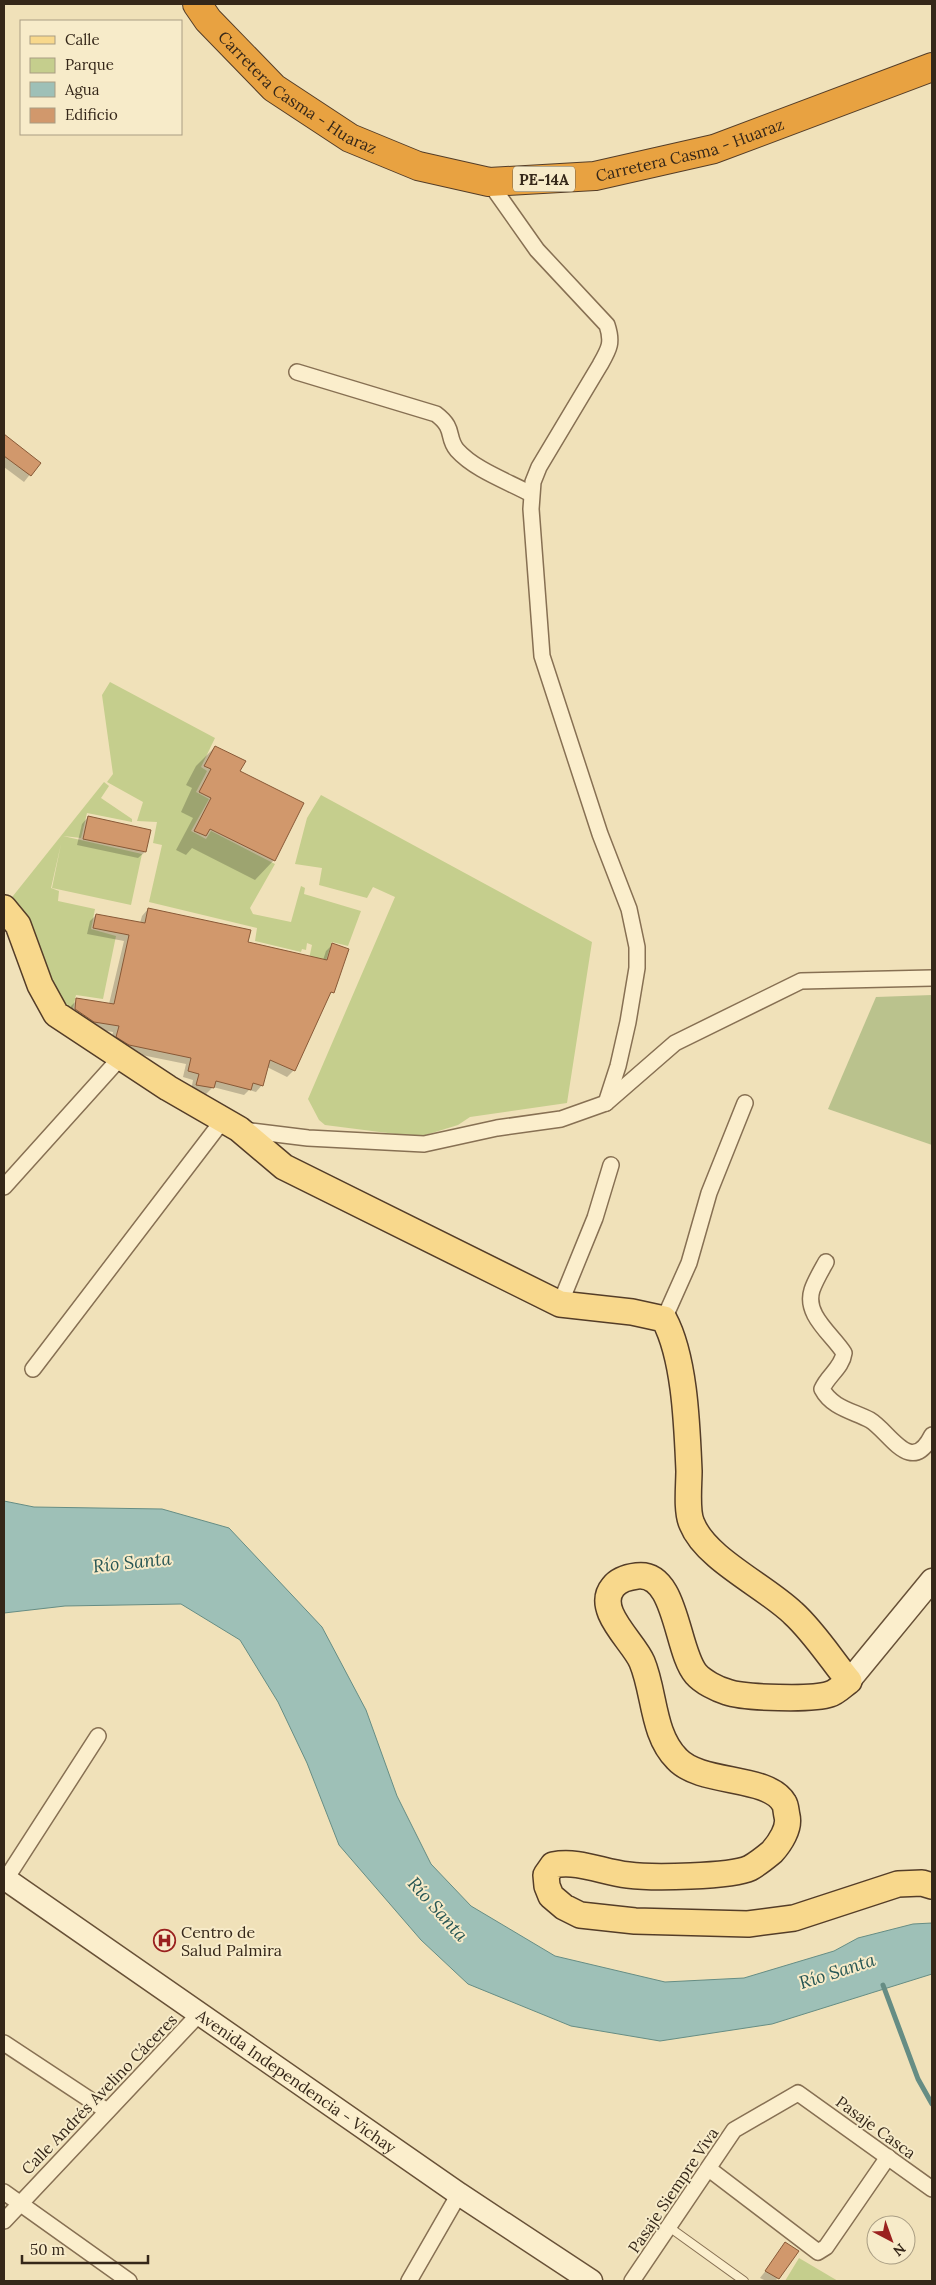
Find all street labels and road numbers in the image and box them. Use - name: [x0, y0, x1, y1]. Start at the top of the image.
- street label: Carretera Casma - Huaraz: [214, 27, 380, 158]
- street label: Carretera Casma - Huaraz: [594, 114, 787, 186]
- road number: PE-14A: [513, 166, 575, 192]
- street label: Avenida Independencia - Vichay: [192, 2004, 401, 2158]
- street label: Calle Andrés Avelino Cáceres: [17, 2010, 181, 2178]
- street label: Pasaje Casca: [832, 2091, 920, 2163]
- street label: Pasaje Siempre Viva: [624, 2123, 722, 2257]

